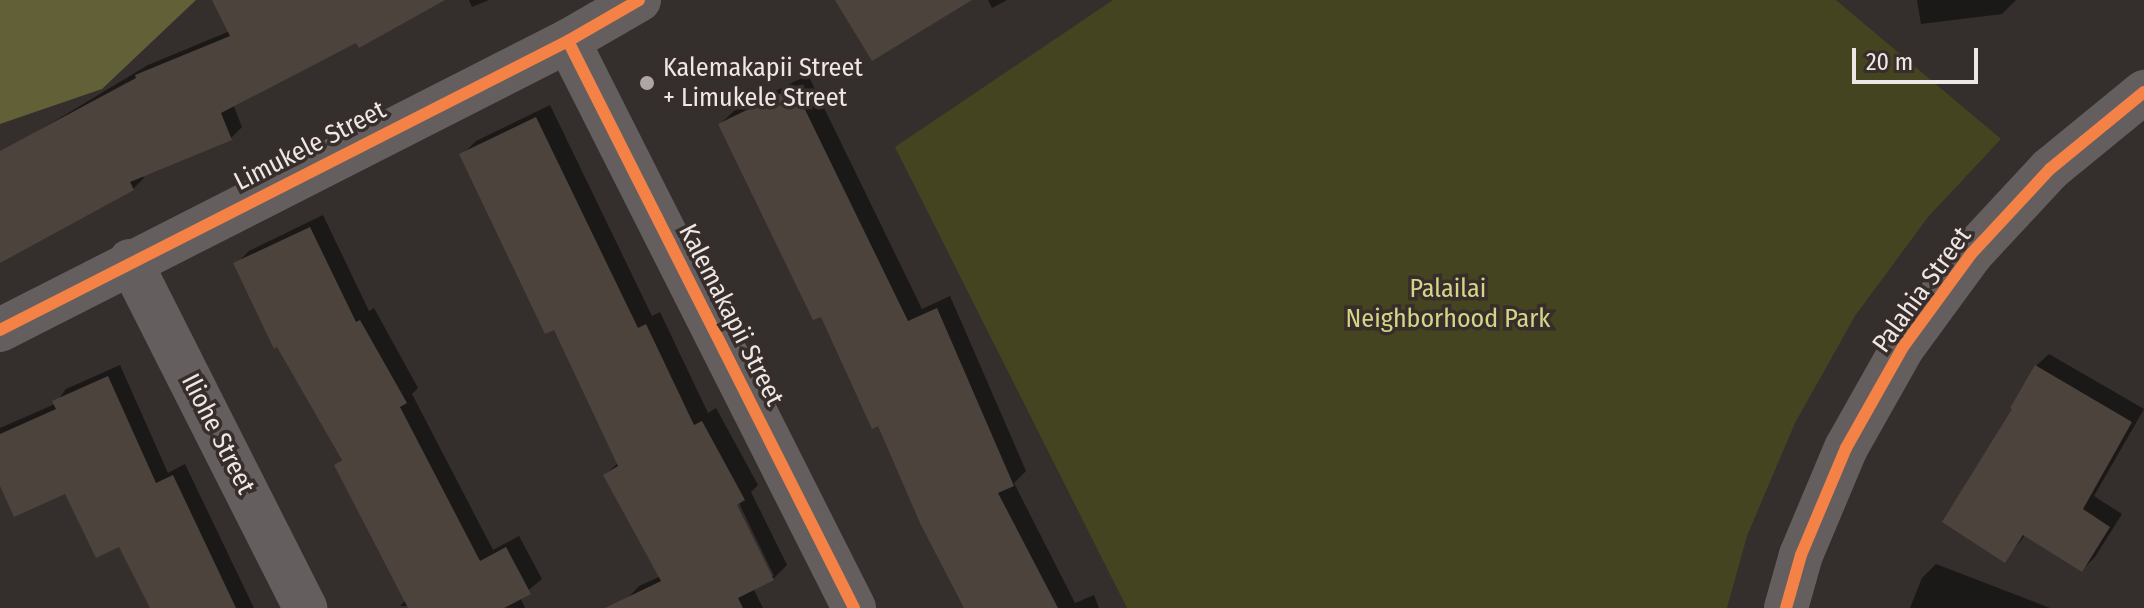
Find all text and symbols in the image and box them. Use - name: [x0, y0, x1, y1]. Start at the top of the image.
- scale bar: [1856, 32, 1982, 82]
- text: 20 m: [1866, 48, 1913, 76]
- place label: Kalemakapii Street + Limukele Street: [663, 52, 863, 114]
- marker: Kalemakapii Street + Limukele Street: [638, 74, 656, 92]
- street label: Limukele Street: [229, 94, 391, 198]
- street label: Kalemakapii Street: [672, 219, 790, 411]
- street label: Palahia Street: [1866, 221, 1978, 359]
- park label: Palailai Neighborhood Park: [1346, 273, 1550, 334]
- street label: Iliohe Street: [174, 369, 262, 499]

